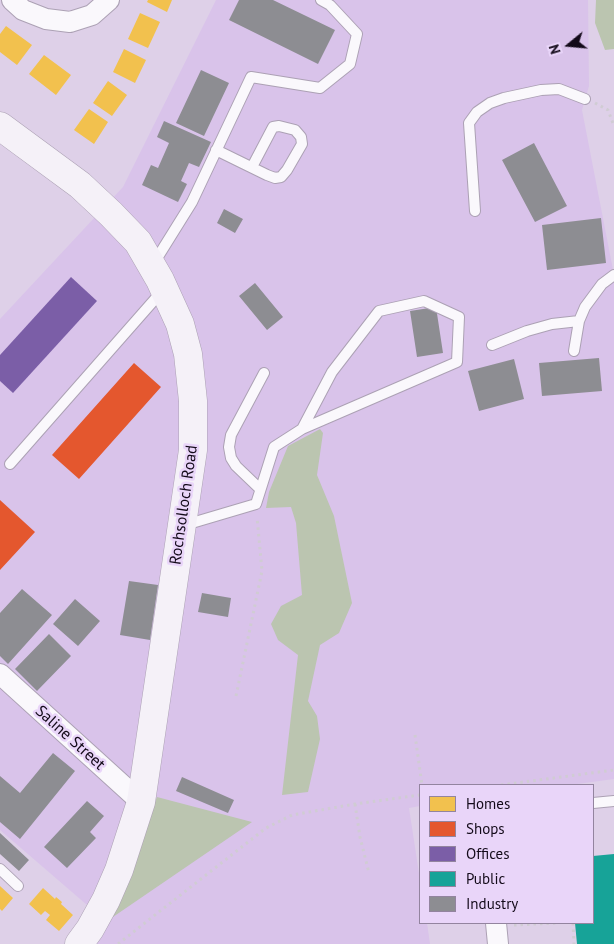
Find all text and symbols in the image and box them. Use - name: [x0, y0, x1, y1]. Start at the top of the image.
- north arrow: [544, 20, 594, 70]
- text: N: [545, 42, 565, 56]
- street label: Rochsolloch Road: [166, 444, 202, 566]
- street label: Saline Street: [31, 702, 109, 774]
- legend: [419, 784, 594, 924]
- text: Homes: [466, 794, 510, 813]
- text: Shops: [466, 819, 505, 838]
- text: Offices: [466, 844, 510, 863]
- text: Public: [466, 869, 505, 888]
- text: Industry: [466, 894, 518, 913]

